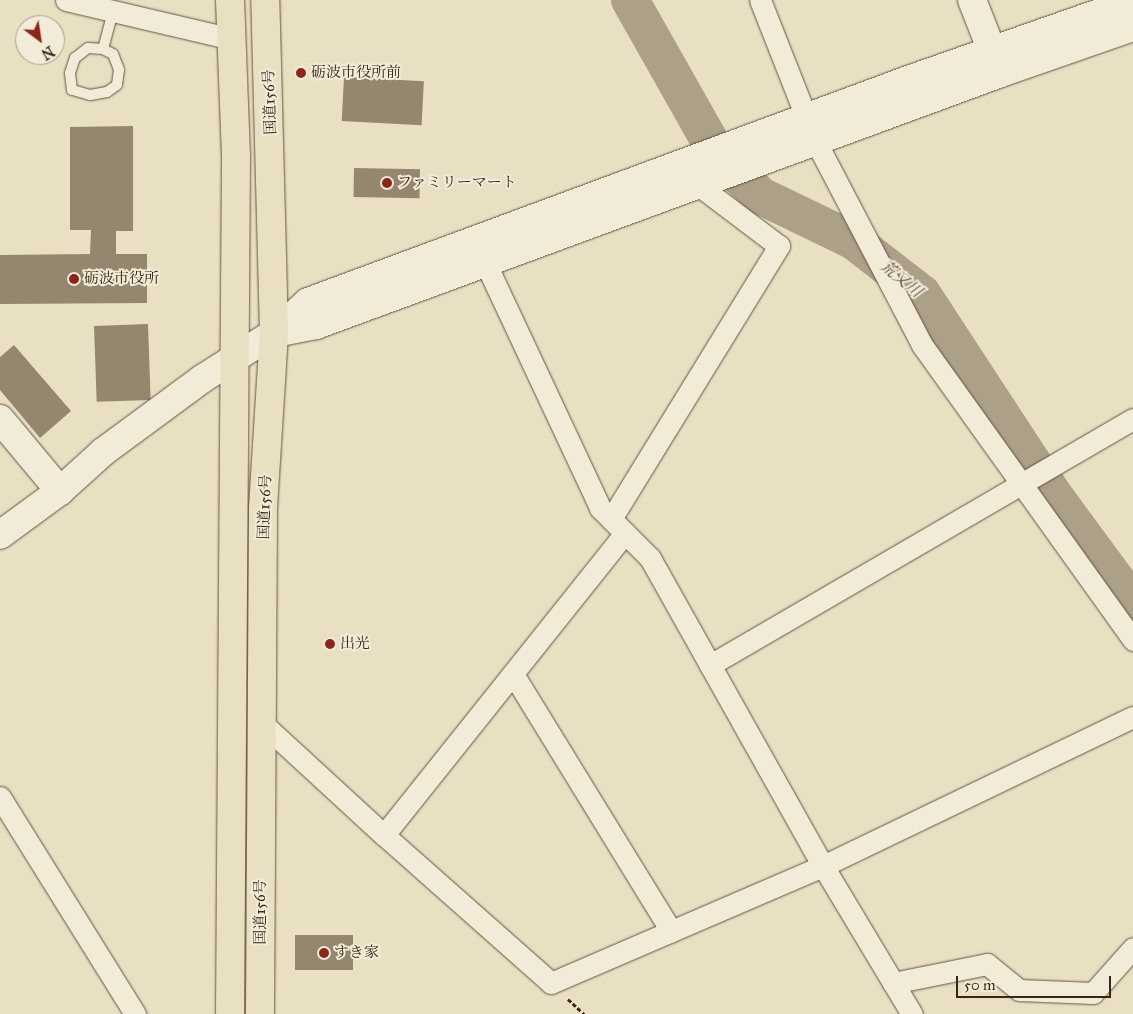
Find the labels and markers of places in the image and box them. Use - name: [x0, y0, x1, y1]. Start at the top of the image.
- place label: 砺波市役所前: [311, 64, 401, 82]
- marker: 砺波市役所前: [295, 67, 307, 79]
- place label: ファミリーマート: [397, 174, 517, 192]
- marker: ファミリーマート: [381, 177, 393, 189]
- place label: 砺波市役所: [84, 270, 159, 288]
- marker: 砺波市役所: [68, 273, 80, 285]
- place label: 出光: [340, 635, 370, 653]
- marker: 出光: [324, 638, 336, 650]
- place label: すき家: [334, 944, 379, 962]
- marker: すき家: [318, 947, 330, 959]

